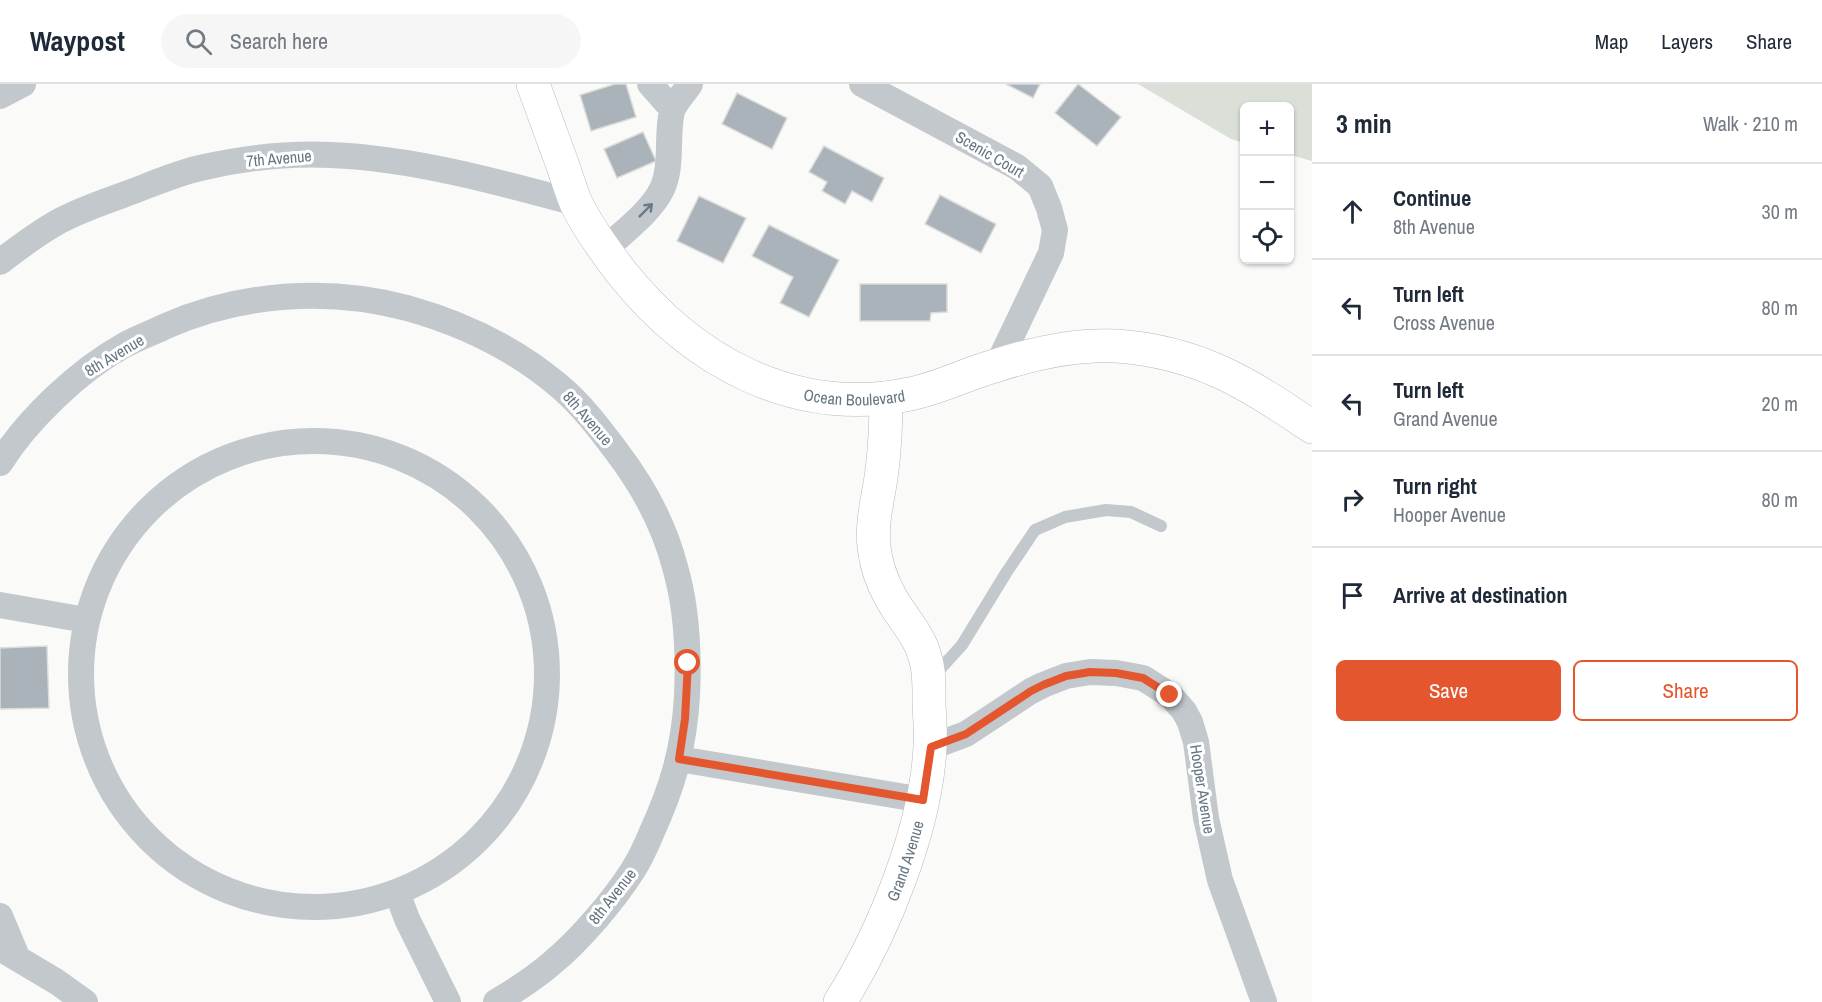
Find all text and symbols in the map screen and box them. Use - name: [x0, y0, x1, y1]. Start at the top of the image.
- search box: [161, 14, 581, 68]
- text: Waypost: [30, 22, 125, 60]
- icon: search: [182, 25, 215, 58]
- text: Search here: [230, 26, 328, 56]
- text: Map: [1595, 27, 1628, 56]
- text: Layers: [1661, 27, 1713, 56]
- text: Share: [1746, 27, 1792, 56]
- map controls: [1240, 102, 1294, 264]
- button: +: [1240, 102, 1294, 156]
- text: 3 min: [1336, 106, 1392, 141]
- text: Walk · 210 m: [1703, 110, 1798, 137]
- street label: Scenic Court: [952, 126, 1029, 183]
- street label: 7th Avenue: [245, 144, 313, 172]
- button: −: [1240, 156, 1294, 210]
- text: Continue: [1393, 183, 1471, 213]
- icon: ahead: [1336, 195, 1369, 228]
- text: 30 m: [1762, 198, 1798, 225]
- one-way arrow: [639, 202, 654, 217]
- button: locate: [1240, 210, 1294, 264]
- text: 8th Avenue: [1393, 213, 1475, 240]
- text: Turn left: [1393, 279, 1464, 309]
- icon: left: [1336, 291, 1369, 324]
- text: 80 m: [1762, 294, 1798, 321]
- text: Cross Avenue: [1393, 309, 1495, 336]
- street label: 8th Avenue: [80, 329, 148, 381]
- text: Turn left: [1393, 375, 1464, 405]
- street label: Ocean Boulevard: [802, 383, 907, 411]
- street label: 8th Avenue: [558, 386, 618, 450]
- icon: left: [1336, 387, 1369, 420]
- text: 20 m: [1762, 390, 1798, 417]
- text: Grand Avenue: [1393, 405, 1498, 432]
- text: Turn right: [1393, 471, 1477, 501]
- icon: right: [1336, 483, 1369, 516]
- text: 80 m: [1762, 486, 1798, 513]
- text: Hooper Avenue: [1393, 501, 1506, 528]
- icon: arrive: [1336, 579, 1369, 612]
- text: Arrive at destination: [1393, 580, 1567, 610]
- route start: [674, 649, 700, 675]
- button: Save: [1336, 660, 1561, 721]
- button: Share: [1573, 660, 1798, 721]
- route end: [1156, 681, 1182, 707]
- street label: Hooper Avenue: [1185, 743, 1221, 835]
- street label: Grand Avenue: [881, 818, 929, 904]
- street label: 8th Avenue: [583, 863, 641, 929]

